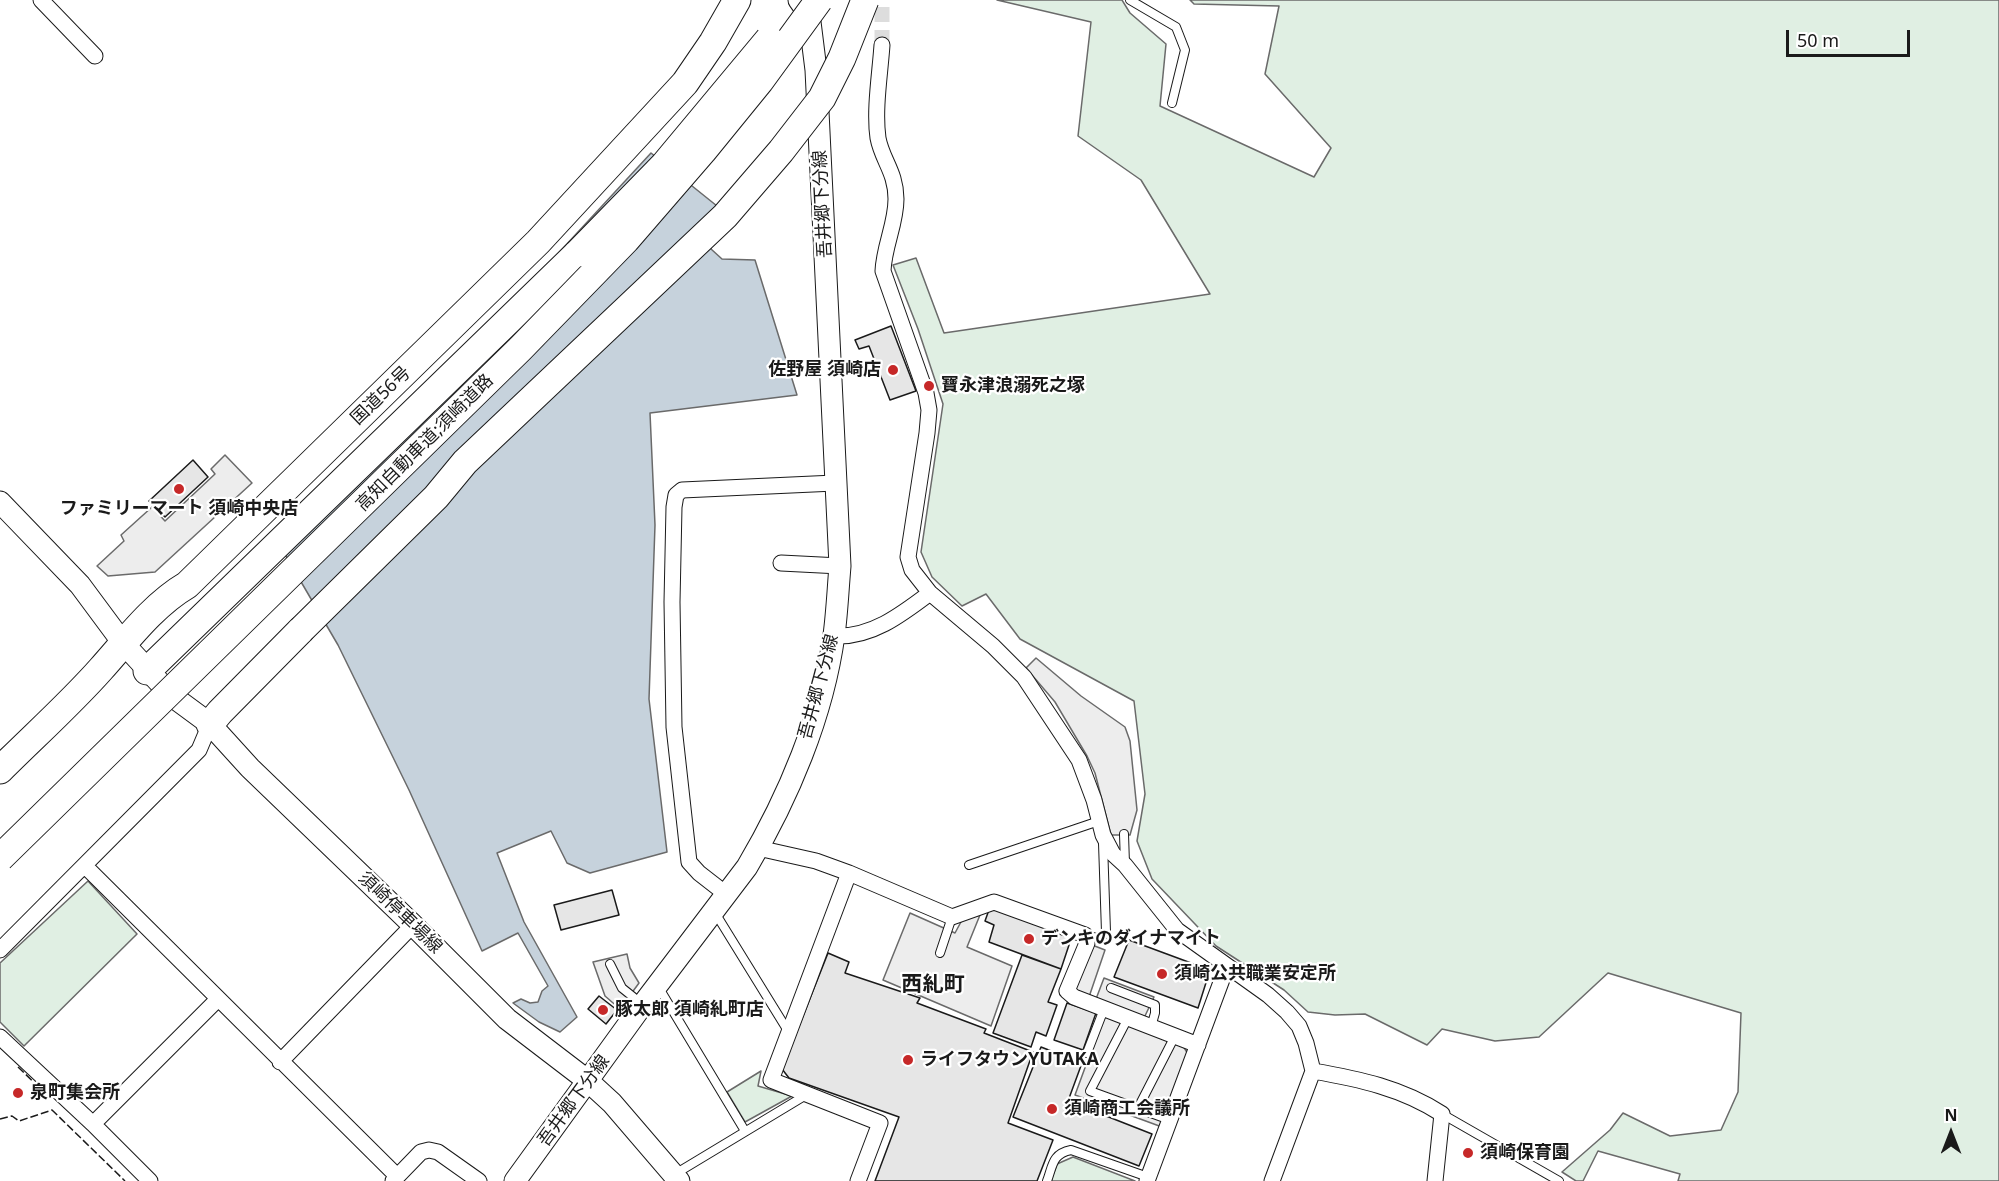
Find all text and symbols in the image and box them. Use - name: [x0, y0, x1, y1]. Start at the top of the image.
- scale bar: [1789, 18, 1914, 56]
- text: 50 m: [1797, 28, 1839, 52]
- street label: 吾井郷下分線: [809, 150, 837, 258]
- place label: 佐野屋 須崎店: [768, 359, 881, 381]
- street label: 国道56号: [347, 362, 415, 430]
- marker: 佐野屋 須崎店: [886, 363, 900, 377]
- street label: 高知自動車道;須崎道路: [352, 370, 498, 516]
- place label: 寶永津浪溺死之塚: [941, 375, 1085, 397]
- marker: 寶永津浪溺死之塚: [922, 379, 936, 393]
- marker: ファミリーマート 須崎中央店: [172, 482, 186, 496]
- place label: ファミリーマート 須崎中央店: [60, 498, 298, 520]
- street label: 吾井郷下分線: [795, 632, 843, 742]
- street label: 須崎停車場線: [354, 868, 446, 958]
- place label: デンキのダイナマイト: [1041, 928, 1221, 950]
- marker: デンキのダイナマイト: [1022, 932, 1036, 946]
- place label: 須崎公共職業安定所: [1174, 963, 1336, 985]
- marker: 須崎公共職業安定所: [1155, 967, 1169, 981]
- district label: 西糺町: [902, 972, 964, 998]
- place label: 豚太郎 須崎糺町店: [615, 999, 764, 1021]
- marker: 豚太郎 須崎糺町店: [596, 1003, 610, 1017]
- place label: ライフタウンYUTAKA: [920, 1049, 1099, 1071]
- street label: 吾井郷下分線: [534, 1051, 614, 1151]
- marker: ライフタウンYUTAKA: [901, 1053, 915, 1067]
- place label: 泉町集会所: [30, 1082, 120, 1104]
- marker: 泉町集会所: [11, 1086, 25, 1100]
- place label: 須崎商工会議所: [1064, 1098, 1190, 1120]
- marker: 須崎商工会議所: [1045, 1102, 1059, 1116]
- north arrow: [1921, 1103, 1981, 1163]
- text: N: [1944, 1104, 1958, 1126]
- place label: 須崎保育園: [1480, 1142, 1570, 1164]
- marker: 須崎保育園: [1461, 1146, 1475, 1160]

